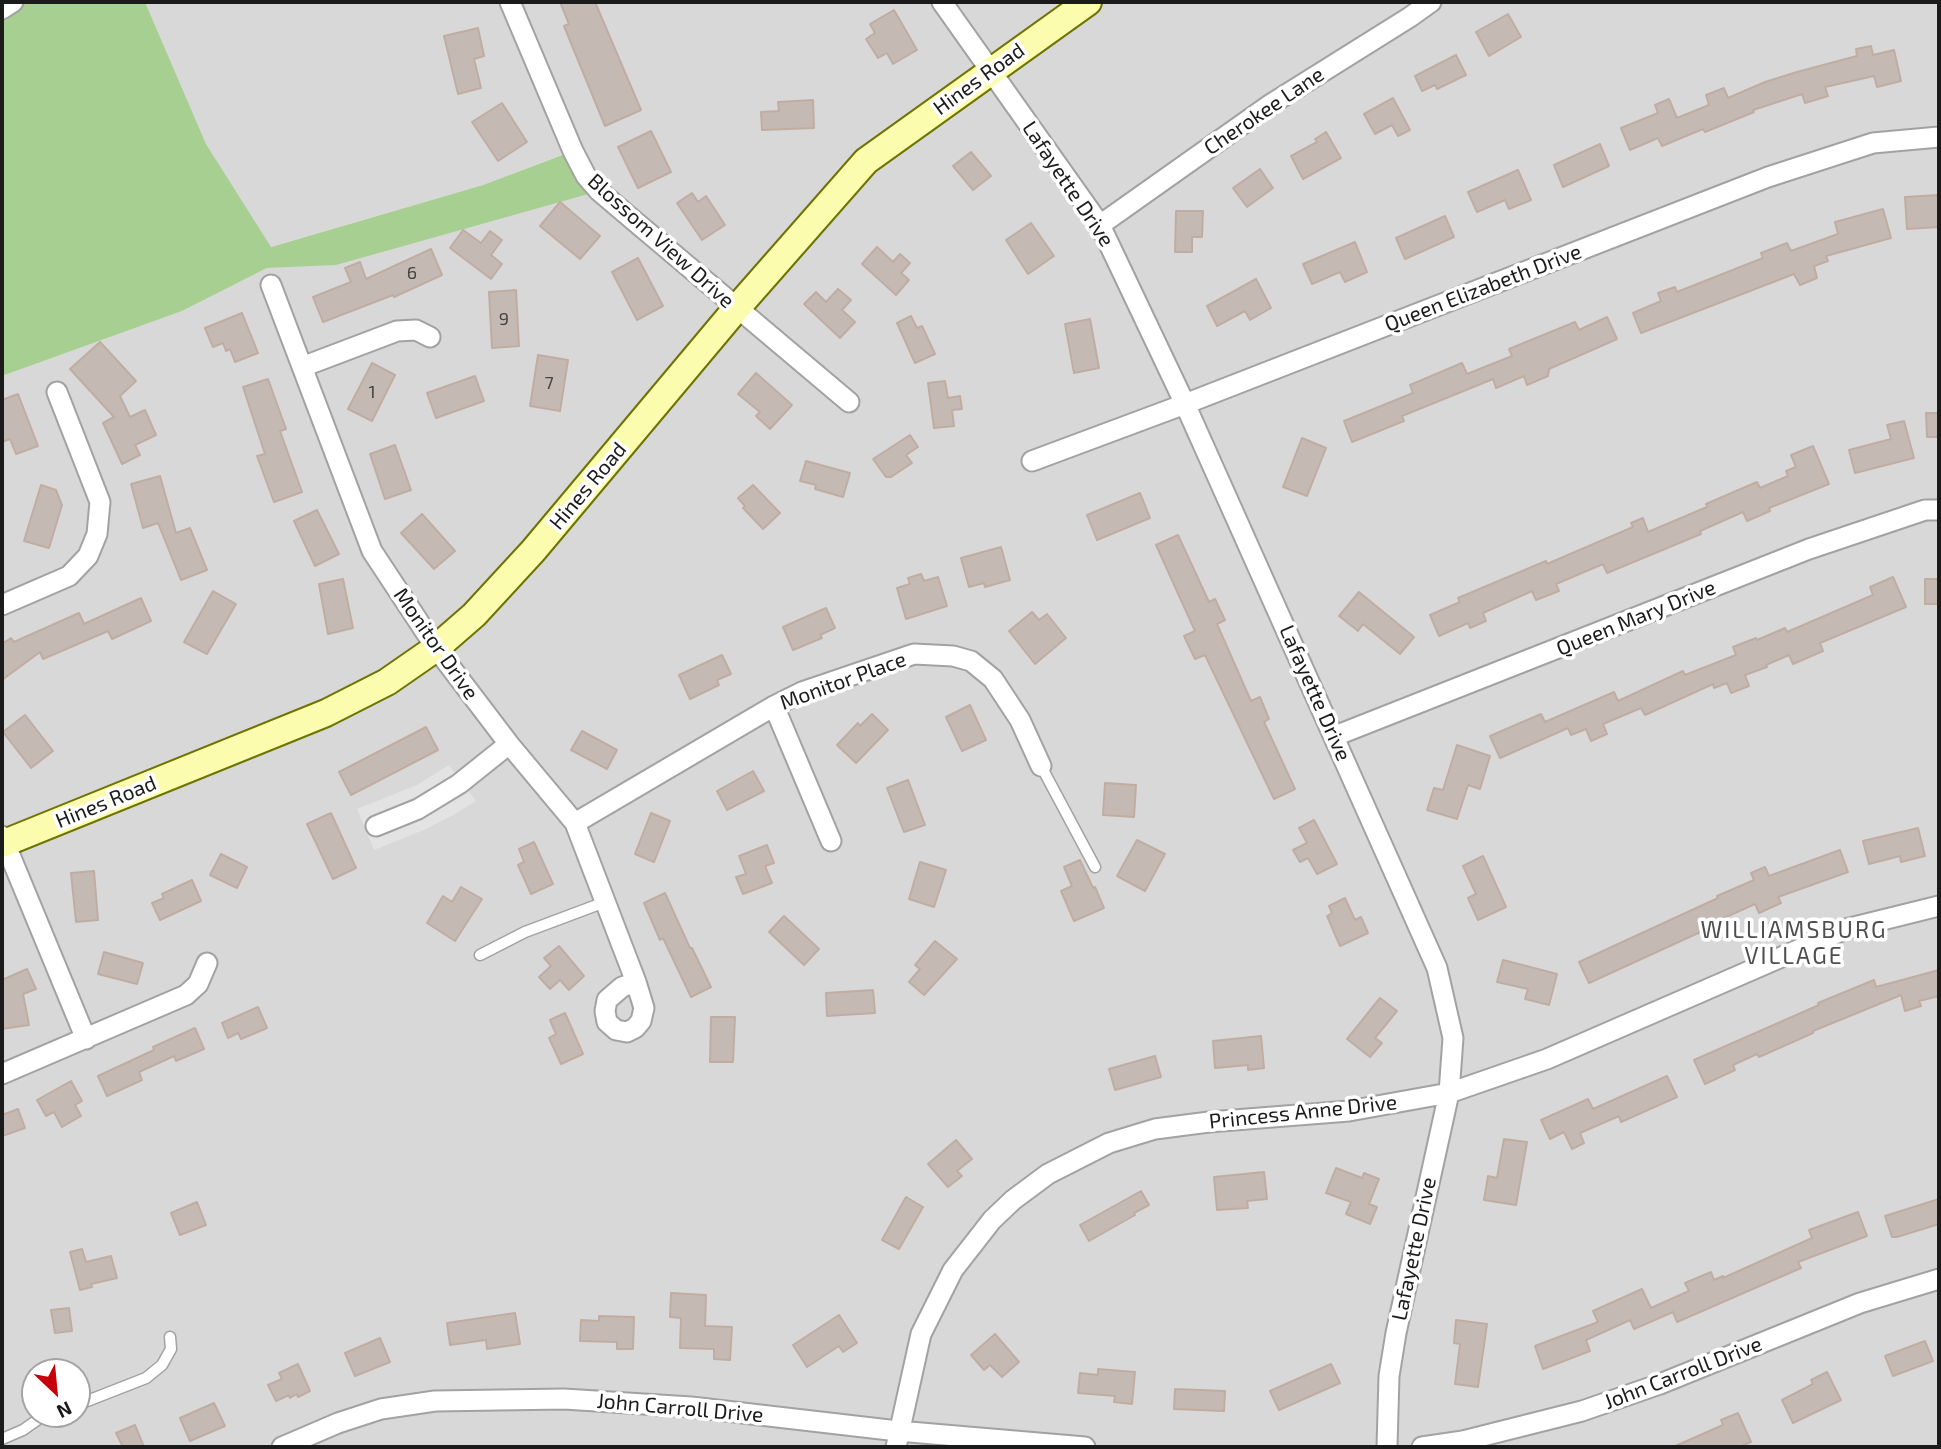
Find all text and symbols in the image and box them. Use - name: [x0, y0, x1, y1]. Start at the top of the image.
- street label: Hines Road: [929, 38, 1029, 120]
- street label: Cherokee Lane: [1199, 62, 1329, 160]
- street label: Lafayette Drive: [1017, 116, 1119, 252]
- street label: Blossom View Drive: [582, 169, 740, 313]
- street label: Queen Elizabeth Drive: [1381, 239, 1585, 337]
- house number: 6: [407, 262, 417, 284]
- house number: 9: [499, 308, 509, 330]
- house number: 7: [544, 372, 554, 394]
- house number: 1: [368, 381, 376, 403]
- street label: Hines Road: [544, 437, 632, 535]
- street label: Queen Mary Drive: [1553, 575, 1719, 661]
- street label: Monitor Drive: [388, 583, 484, 705]
- street label: Lafayette Drive: [1274, 621, 1356, 765]
- street label: Monitor Place: [777, 647, 909, 715]
- street label: Hines Road: [52, 770, 160, 834]
- district label: WILLIAMSBURG VILLAGE: [1702, 916, 1886, 970]
- street label: Princess Anne Drive: [1208, 1090, 1398, 1134]
- street label: Lafayette Drive: [1387, 1175, 1441, 1323]
- street label: John Carroll Drive: [1600, 1331, 1766, 1415]
- north arrow: [21, 1358, 91, 1428]
- street label: John Carroll Drive: [596, 1388, 764, 1428]
- text: N: [53, 1397, 76, 1424]

